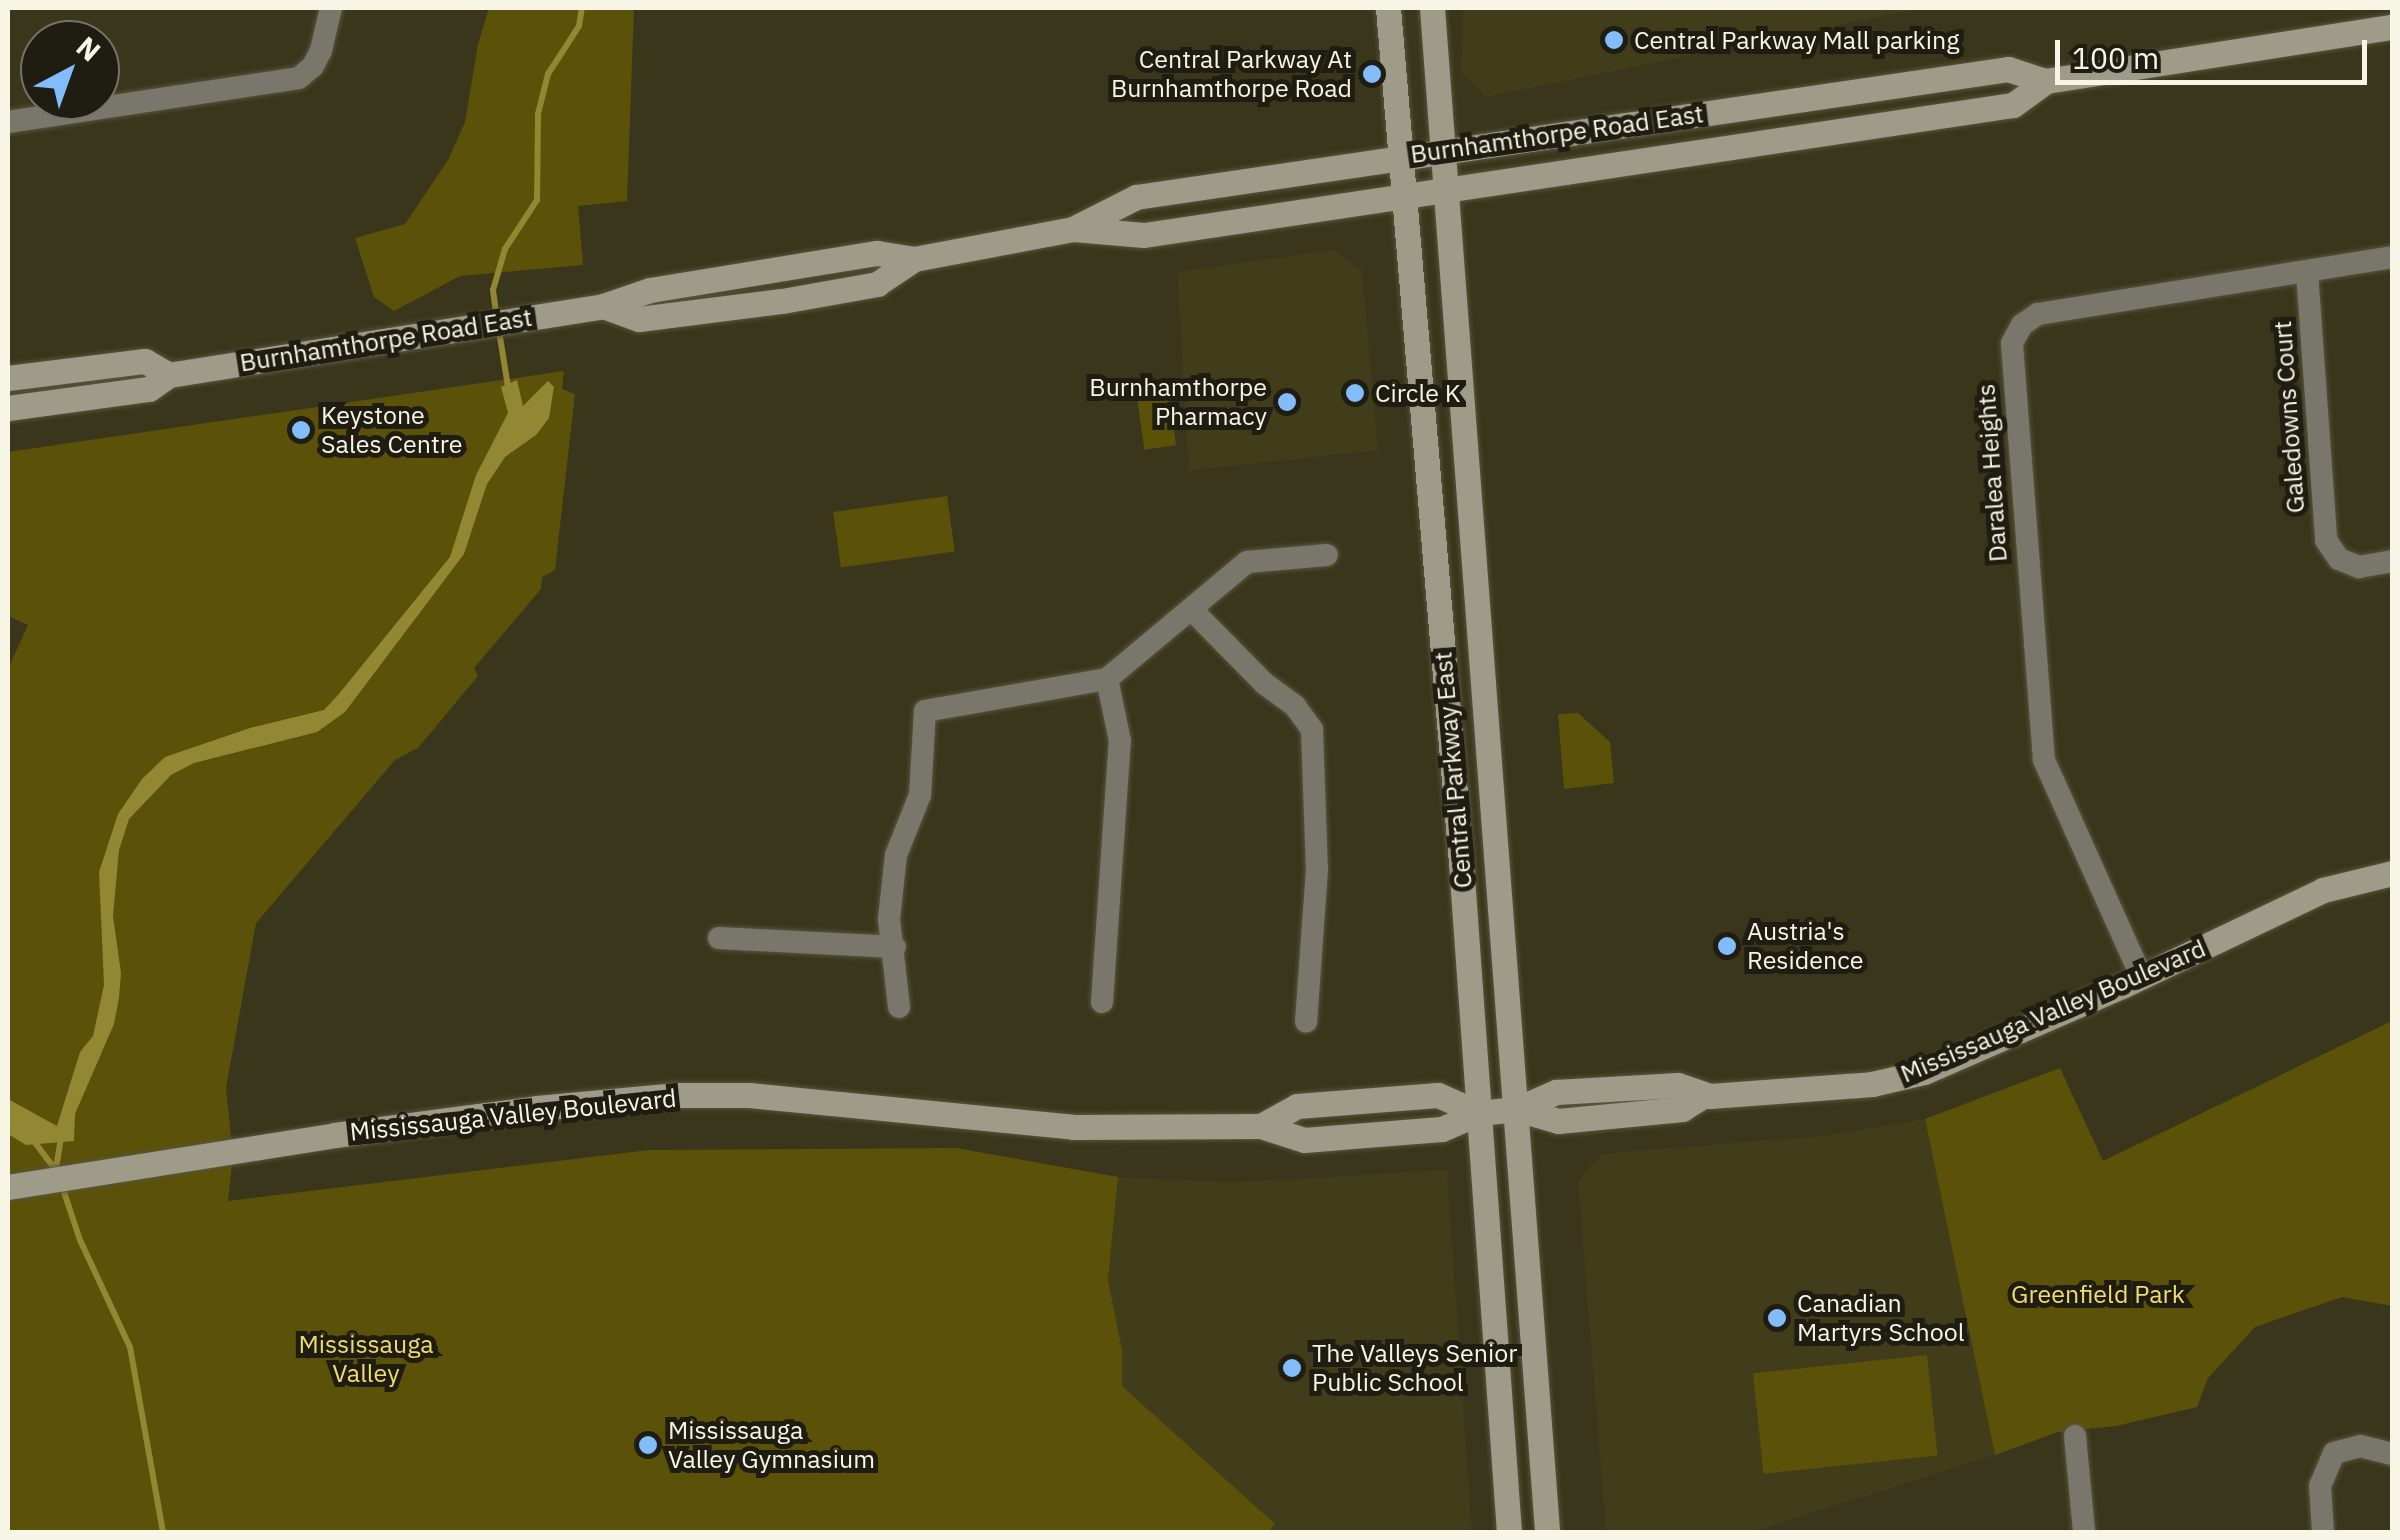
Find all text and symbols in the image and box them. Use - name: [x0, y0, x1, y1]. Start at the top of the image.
- north arrow: [20, 20, 120, 120]
- scale bar: [2060, 20, 2372, 82]
- place label: Central Parkway Mall parking: [1634, 25, 1959, 55]
- text: N: [69, 28, 108, 69]
- marker: Central Parkway Mall parking: [1603, 29, 1625, 51]
- text: 100 m: [2072, 38, 2159, 77]
- place label: Central Parkway At Burnhamthorpe Road: [1111, 45, 1352, 104]
- marker: Central Parkway At Burnhamthorpe Road: [1361, 63, 1383, 85]
- street label: Burnhamthorpe Road East: [1409, 99, 1705, 169]
- street label: Burnhamthorpe Road East: [238, 302, 534, 378]
- street label: Galedowns Court: [2267, 320, 2311, 514]
- place label: Burnhamthorpe Pharmacy: [1089, 373, 1267, 432]
- place label: Circle K: [1375, 378, 1461, 408]
- marker: Circle K: [1344, 382, 1366, 404]
- street label: Daralea Heights: [1971, 383, 2013, 563]
- marker: Burnhamthorpe Pharmacy: [1276, 391, 1298, 413]
- place label: Keystone Sales Centre: [321, 401, 462, 460]
- marker: Keystone Sales Centre: [290, 419, 312, 441]
- street label: Central Parkway East: [1428, 651, 1478, 889]
- place label: Austria's Residence: [1747, 917, 1863, 976]
- street label: Mississauga Valley Boulevard: [1896, 933, 2210, 1089]
- marker: Austria's Residence: [1716, 935, 1738, 957]
- street label: Mississauga Valley Boulevard: [348, 1083, 678, 1147]
- park label: Greenfield Park: [2011, 1279, 2185, 1309]
- place label: Canadian Martyrs School: [1797, 1289, 1965, 1348]
- marker: Canadian Martyrs School: [1766, 1307, 1788, 1329]
- park label: Mississauga Valley: [298, 1330, 434, 1389]
- place label: The Valleys Senior Public School: [1312, 1339, 1517, 1398]
- marker: The Valleys Senior Public School: [1281, 1357, 1303, 1379]
- place label: Mississauga Valley Gymnasium: [668, 1416, 875, 1475]
- marker: Mississauga Valley Gymnasium: [637, 1434, 659, 1456]

